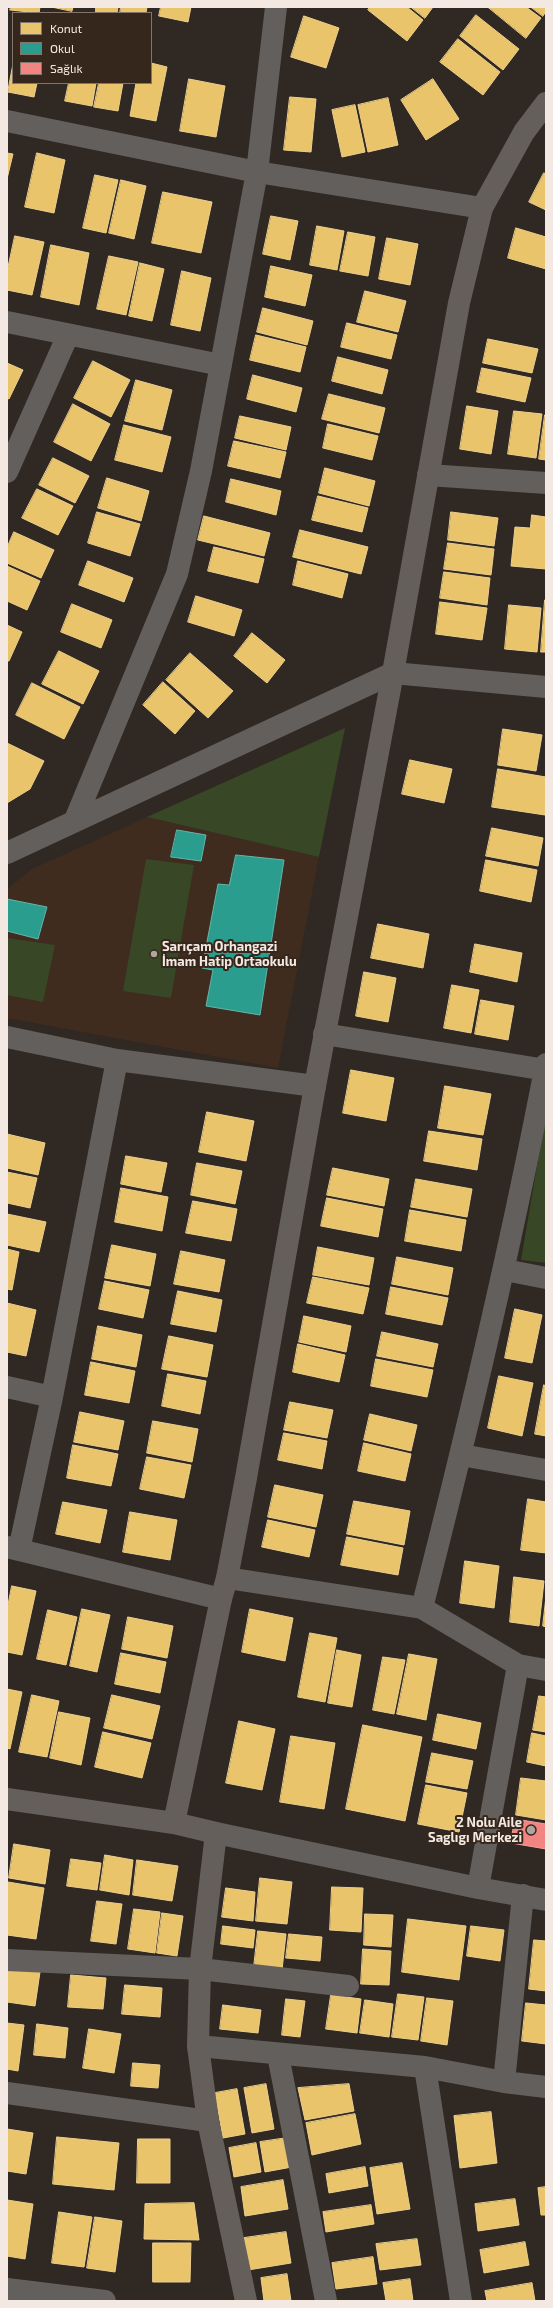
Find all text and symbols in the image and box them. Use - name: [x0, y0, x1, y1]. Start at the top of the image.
- legend: [12, 12, 152, 84]
- text: Konut: [50, 21, 82, 35]
- text: Okul: [50, 41, 75, 55]
- text: Sağlık: [50, 61, 83, 75]
- place label: Sarıçam Orhangazi İmam Hatip Ortaokulu: [162, 939, 297, 970]
- marker: Sarıçam Orhangazi İmam Hatip Ortaokulu: [149, 949, 159, 959]
- place label: 2 Nolu Aile Saglıgı Merkezi: [428, 1815, 522, 1846]
- marker: 2 Nolu Aile Saglıgı Merkezi: [525, 1824, 537, 1836]

